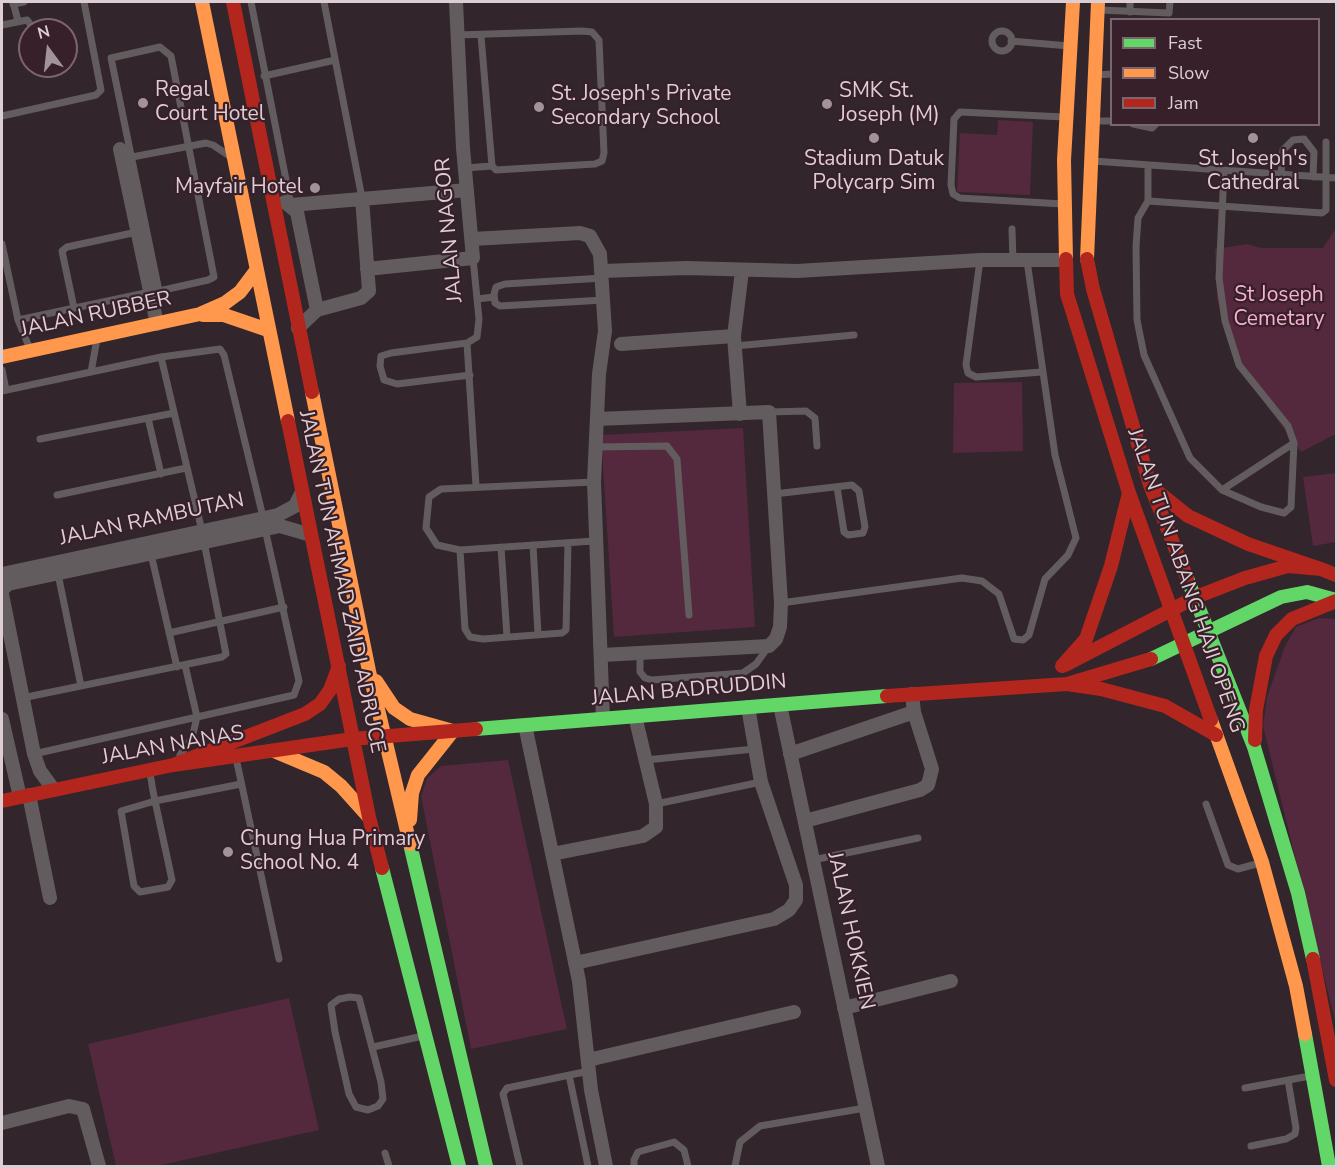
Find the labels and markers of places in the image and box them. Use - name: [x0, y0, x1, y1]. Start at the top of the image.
- place label: Regal Court Hotel: [155, 78, 265, 128]
- place label: SMK St. Joseph (M): [839, 79, 940, 129]
- place label: St. Joseph's Private Secondary School: [551, 82, 731, 132]
- marker: Regal Court Hotel: [136, 96, 150, 110]
- marker: SMK St. Joseph (M): [820, 97, 834, 111]
- marker: St. Joseph's Private Secondary School: [532, 100, 546, 114]
- marker: Stadium Datuk Polycarp Sim: [867, 131, 881, 145]
- marker: St. Joseph's Cathedral: [1246, 131, 1260, 145]
- place label: Stadium Datuk Polycarp Sim: [804, 147, 944, 197]
- place label: St. Joseph's Cathedral: [1198, 147, 1308, 197]
- place label: Mayfair Hotel: [175, 175, 303, 201]
- marker: Mayfair Hotel: [308, 181, 322, 195]
- place label: Chung Hua Primary School No. 4: [240, 827, 425, 877]
- marker: Chung Hua Primary School No. 4: [221, 845, 235, 859]

